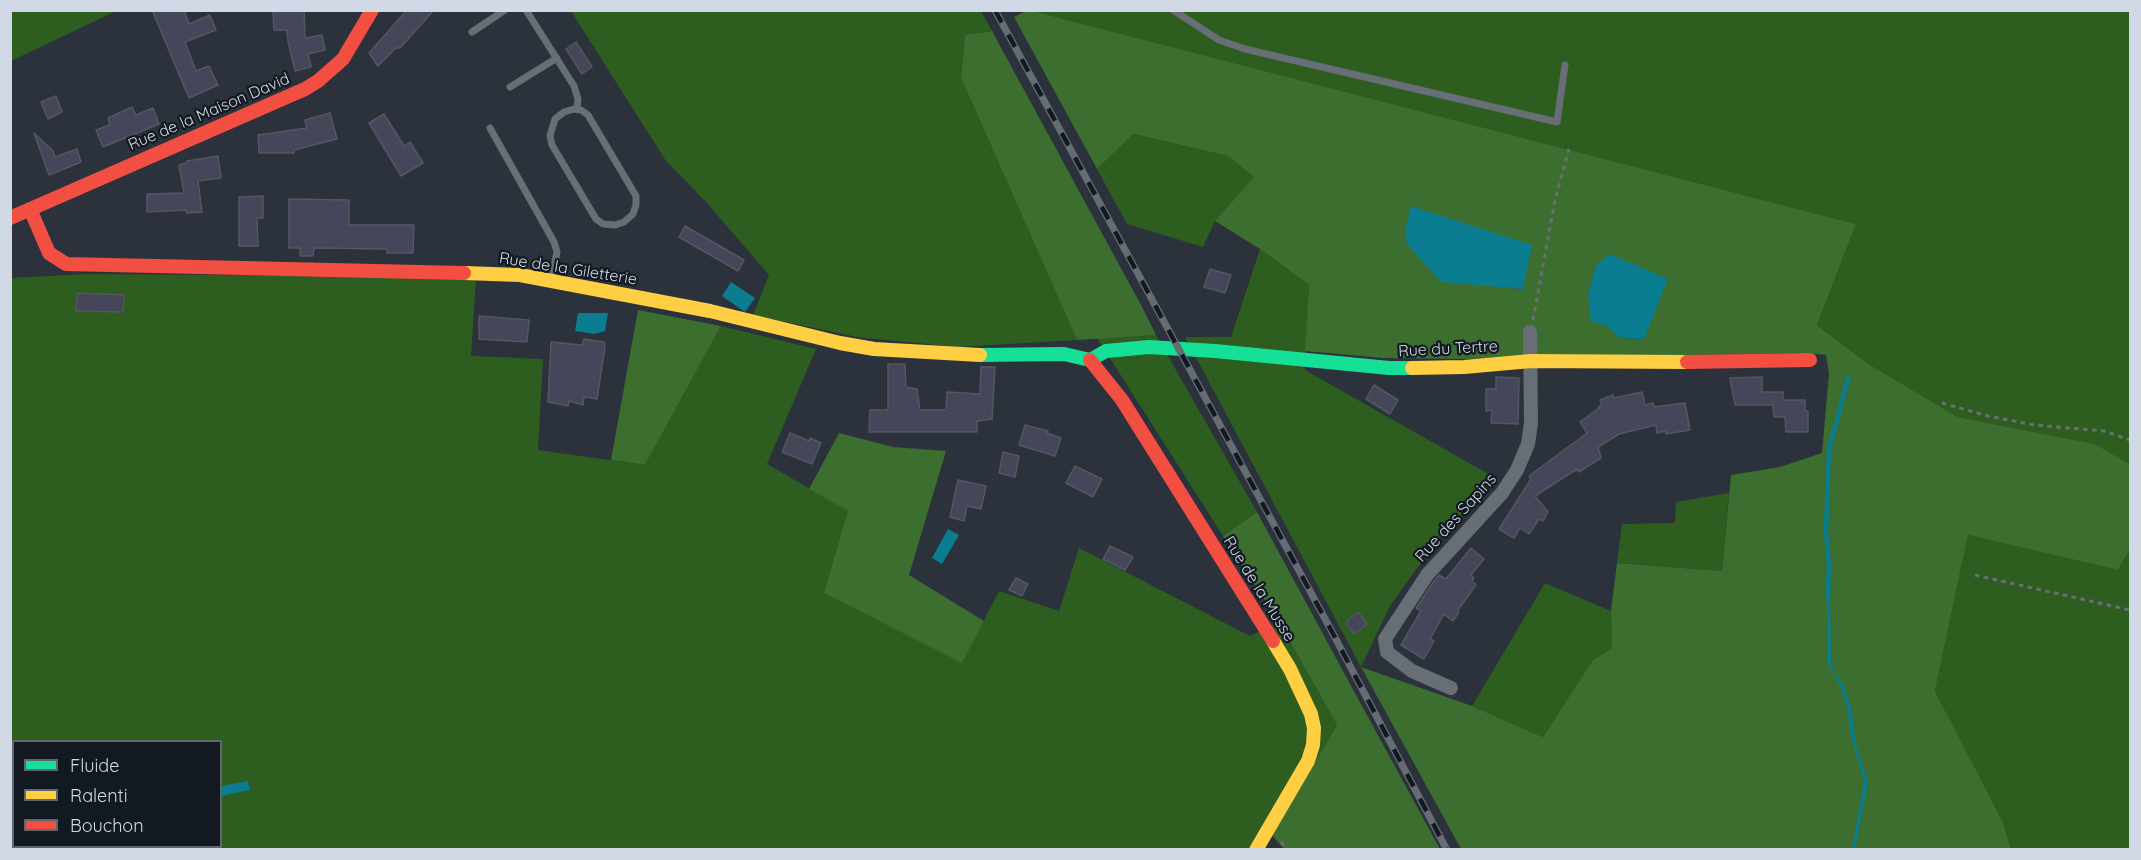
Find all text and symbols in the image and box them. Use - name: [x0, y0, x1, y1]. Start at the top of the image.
- street label: Rue de la Maison David: [125, 69, 293, 155]
- street label: Rue de la Giletterie: [498, 249, 638, 289]
- street label: Rue du Tertre: [1398, 337, 1498, 361]
- street label: Rue des Sapins: [1411, 470, 1501, 566]
- street label: Rue de la Musse: [1219, 533, 1299, 645]
- legend: [12, 740, 222, 848]
- text: Fluide: [70, 754, 119, 777]
- text: Ralenti: [70, 784, 128, 807]
- text: Bouchon: [70, 814, 144, 837]

